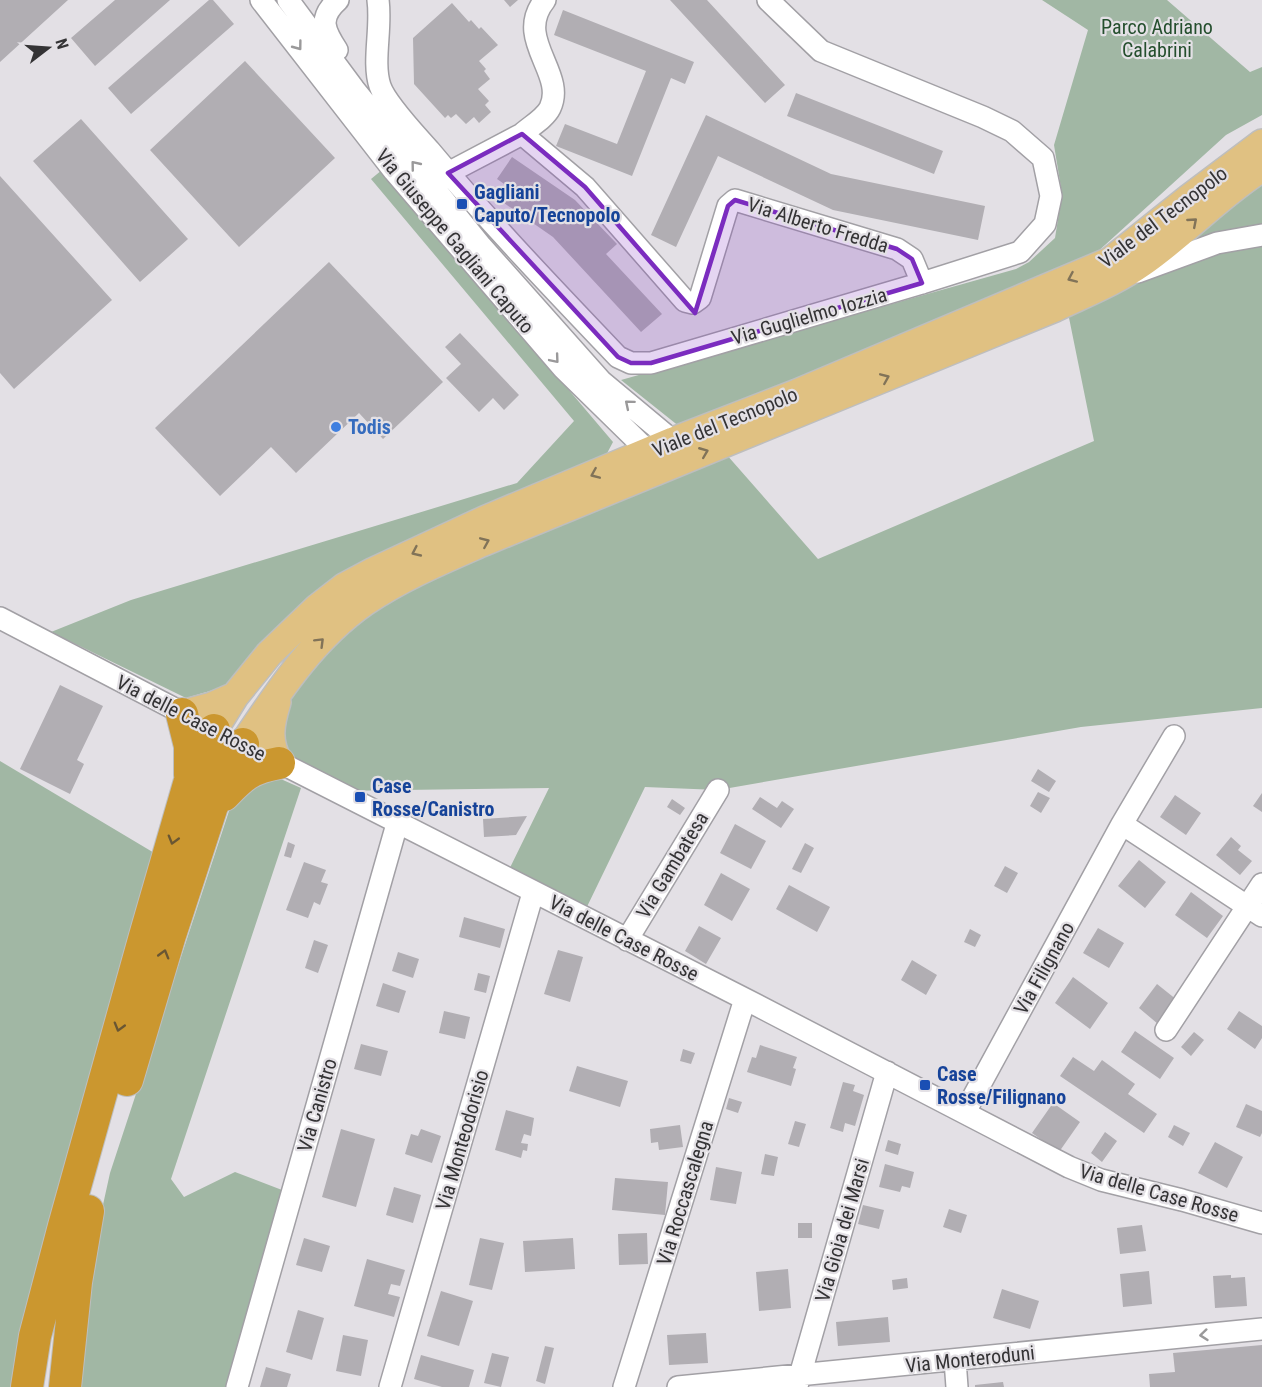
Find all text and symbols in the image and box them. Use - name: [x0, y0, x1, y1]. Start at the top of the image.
- park label: Parco Adriano Calabrini: [1101, 15, 1213, 62]
- north arrow: [18, 18, 78, 78]
- text: N: [51, 36, 72, 51]
- one-way arrow: [290, 39, 301, 50]
- street label: Via Giuseppe Gagliani Caputo: [371, 144, 539, 338]
- one-way arrow: [411, 160, 422, 171]
- street label: Viale del Tecnopolo: [1094, 161, 1232, 273]
- place label: Gagliani Caputo/Tecnopolo: [474, 180, 620, 227]
- street label: Via Alberto Fredda: [745, 192, 891, 258]
- marker: Gagliani Caputo/Tecnopolo: [455, 197, 469, 211]
- one-way arrow: [1186, 218, 1197, 229]
- one-way arrow: [1068, 271, 1079, 283]
- street label: Via Guglielmo Iozzia: [728, 282, 890, 350]
- one-way arrow: [548, 352, 559, 362]
- one-way arrow: [878, 373, 889, 385]
- street label: Viale del Tecnopolo: [649, 382, 801, 462]
- one-way arrow: [625, 400, 636, 411]
- place label: Todis: [348, 415, 391, 439]
- marker: Todis: [329, 420, 343, 434]
- one-way arrow: [698, 447, 709, 459]
- one-way arrow: [590, 467, 601, 479]
- one-way arrow: [479, 537, 490, 549]
- one-way arrow: [411, 544, 422, 556]
- one-way arrow: [312, 639, 323, 650]
- street label: Via delle Case Rosse: [112, 670, 270, 766]
- place label: Case Rosse/Canistro: [372, 774, 495, 821]
- marker: Case Rosse/Canistro: [353, 790, 367, 804]
- street label: Via Gambatesa: [631, 807, 713, 923]
- one-way arrow: [168, 834, 180, 845]
- street label: Via delle Case Rosse: [545, 890, 703, 986]
- street label: Via Filignano: [1009, 917, 1079, 1019]
- one-way arrow: [157, 949, 169, 960]
- one-way arrow: [114, 1022, 127, 1032]
- street label: Via Canistro: [292, 1055, 342, 1155]
- place label: Case Rosse/Filignano: [937, 1062, 1066, 1109]
- street label: Via Monteodorisio: [431, 1067, 493, 1213]
- marker: Case Rosse/Filignano: [918, 1078, 932, 1092]
- street label: Via Roccascalegna: [652, 1118, 718, 1268]
- street label: Via Gioia dei Marsi: [810, 1155, 874, 1305]
- street label: Via delle Case Rosse: [1077, 1159, 1241, 1227]
- one-way arrow: [1199, 1328, 1208, 1341]
- street label: Via Monteroduni: [904, 1340, 1036, 1378]

